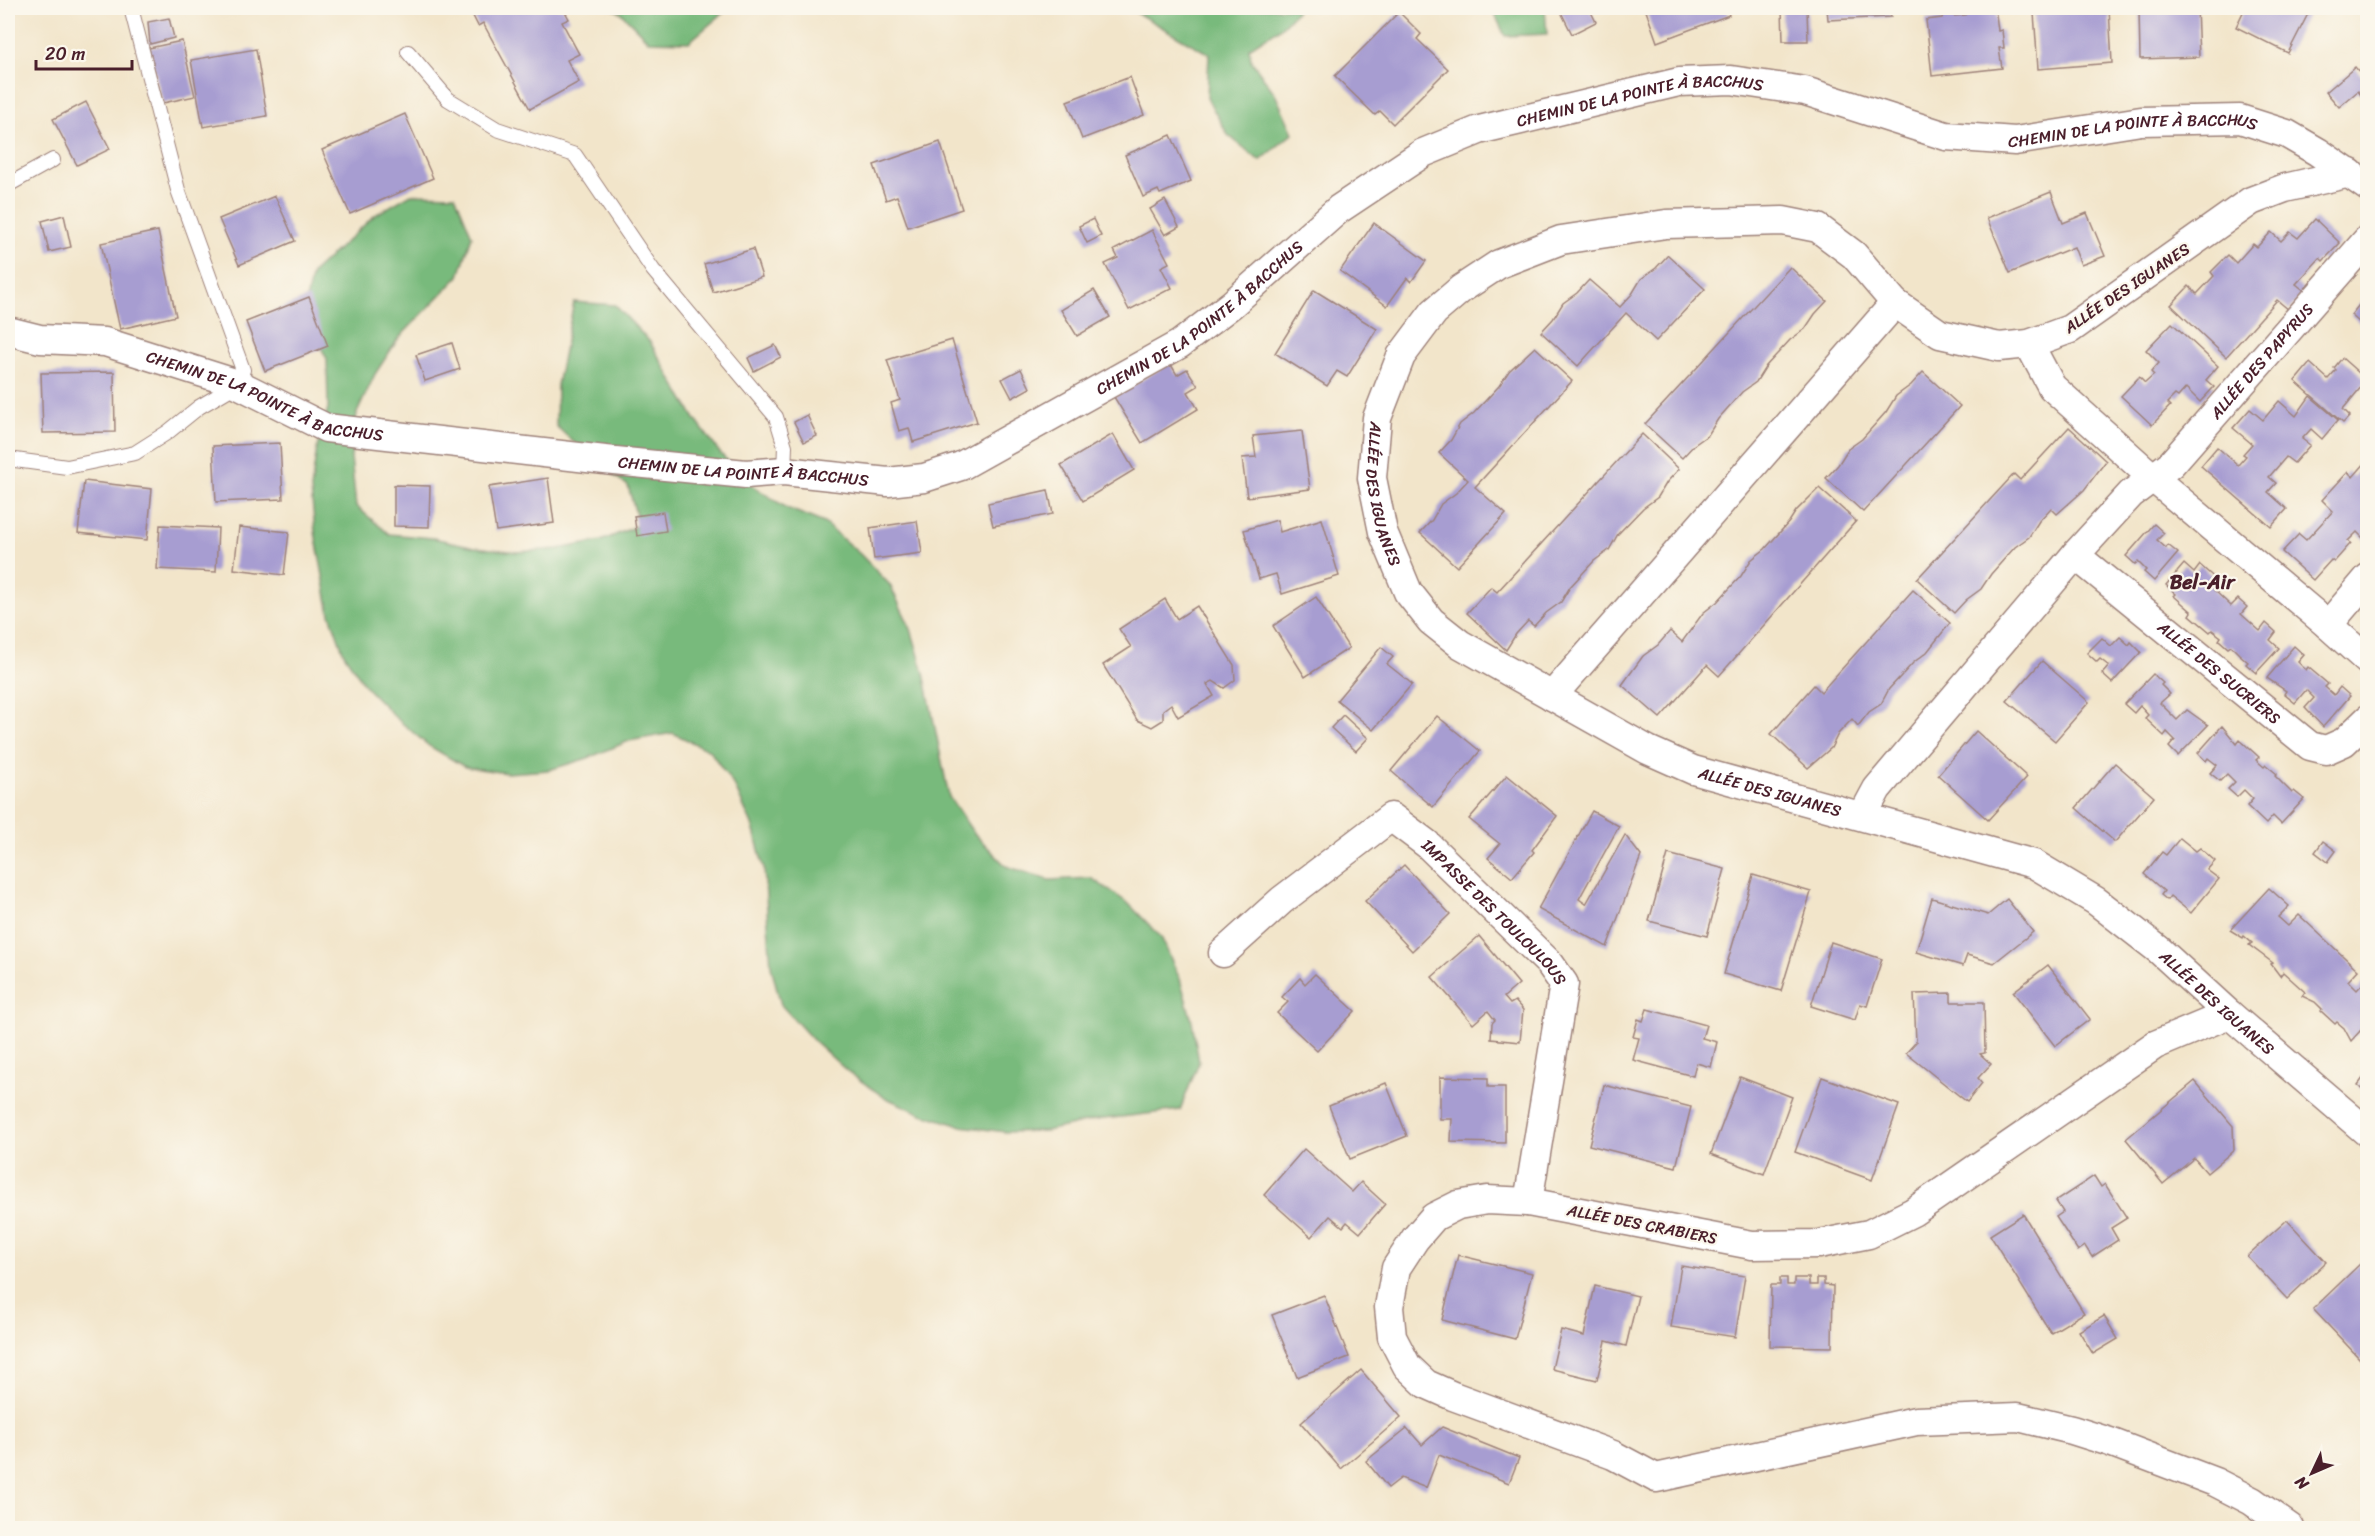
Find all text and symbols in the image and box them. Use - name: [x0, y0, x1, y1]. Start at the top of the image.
- scale bar: [36, 33, 132, 71]
- text: 20 m: [45, 38, 85, 70]
- street label: CHEMIN DE LA POINTE À BACCHUS: [1514, 65, 1766, 135]
- street label: CHEMIN DE LA POINTE À BACCHUS: [2007, 105, 2262, 156]
- street label: CHEMIN DE LA POINTE À BACCHUS: [1090, 233, 1310, 403]
- street label: ALLÉE DES IGUANES: [2057, 235, 2196, 342]
- street label: ALLÉE DES PAPYRUS: [2201, 296, 2321, 426]
- street label: CHEMIN DE LA POINTE À BACCHUS: [143, 341, 385, 449]
- street label: ALLÉE DES IGUANES: [1357, 419, 1410, 571]
- street label: CHEMIN DE LA POINTE À BACCHUS: [617, 447, 870, 494]
- district label: Bel-Air: [2170, 565, 2236, 600]
- street label: ALLÉE DES SUCRIERS: [2150, 612, 2288, 732]
- street label: ALLÉE DES IGUANES: [1694, 757, 1845, 825]
- street label: IMPASSE DES TOULOULOUS: [1415, 830, 1575, 991]
- street label: ALLÉE DES IGUANES: [2152, 942, 2282, 1062]
- street label: ALLÉE DES CRABIERS: [1564, 1195, 1720, 1253]
- north arrow: [2282, 1443, 2342, 1503]
- text: N: [2287, 1468, 2317, 1498]

